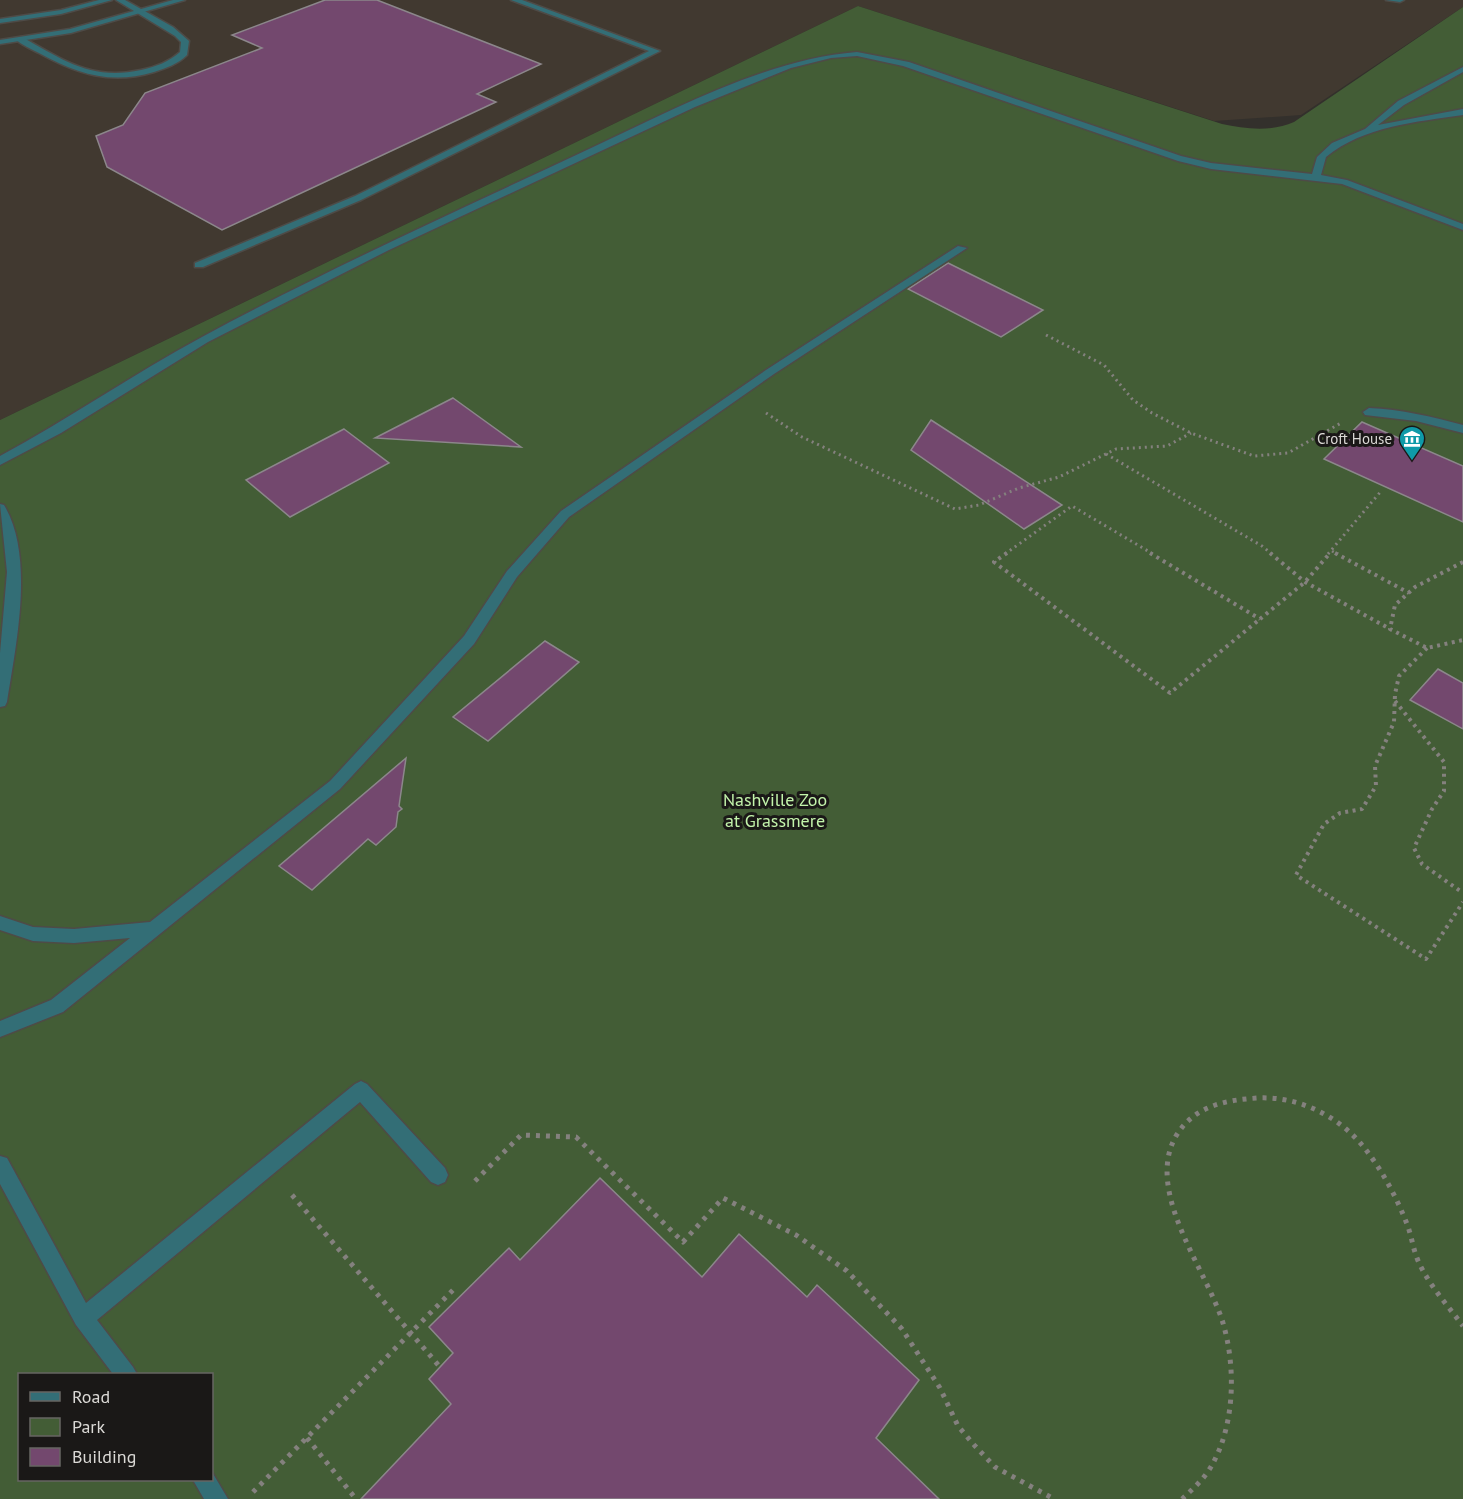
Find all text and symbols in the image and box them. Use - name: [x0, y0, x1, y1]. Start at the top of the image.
- museum icon: Croft House: [1397, 424, 1427, 462]
- place label: Croft House: [1317, 429, 1392, 448]
- park label: Nashville Zoo at Grassmere: [723, 788, 827, 832]
- legend: [18, 1373, 213, 1481]
- text: Road: [72, 1385, 110, 1408]
- text: Park: [72, 1415, 105, 1438]
- text: Building: [72, 1445, 136, 1468]

